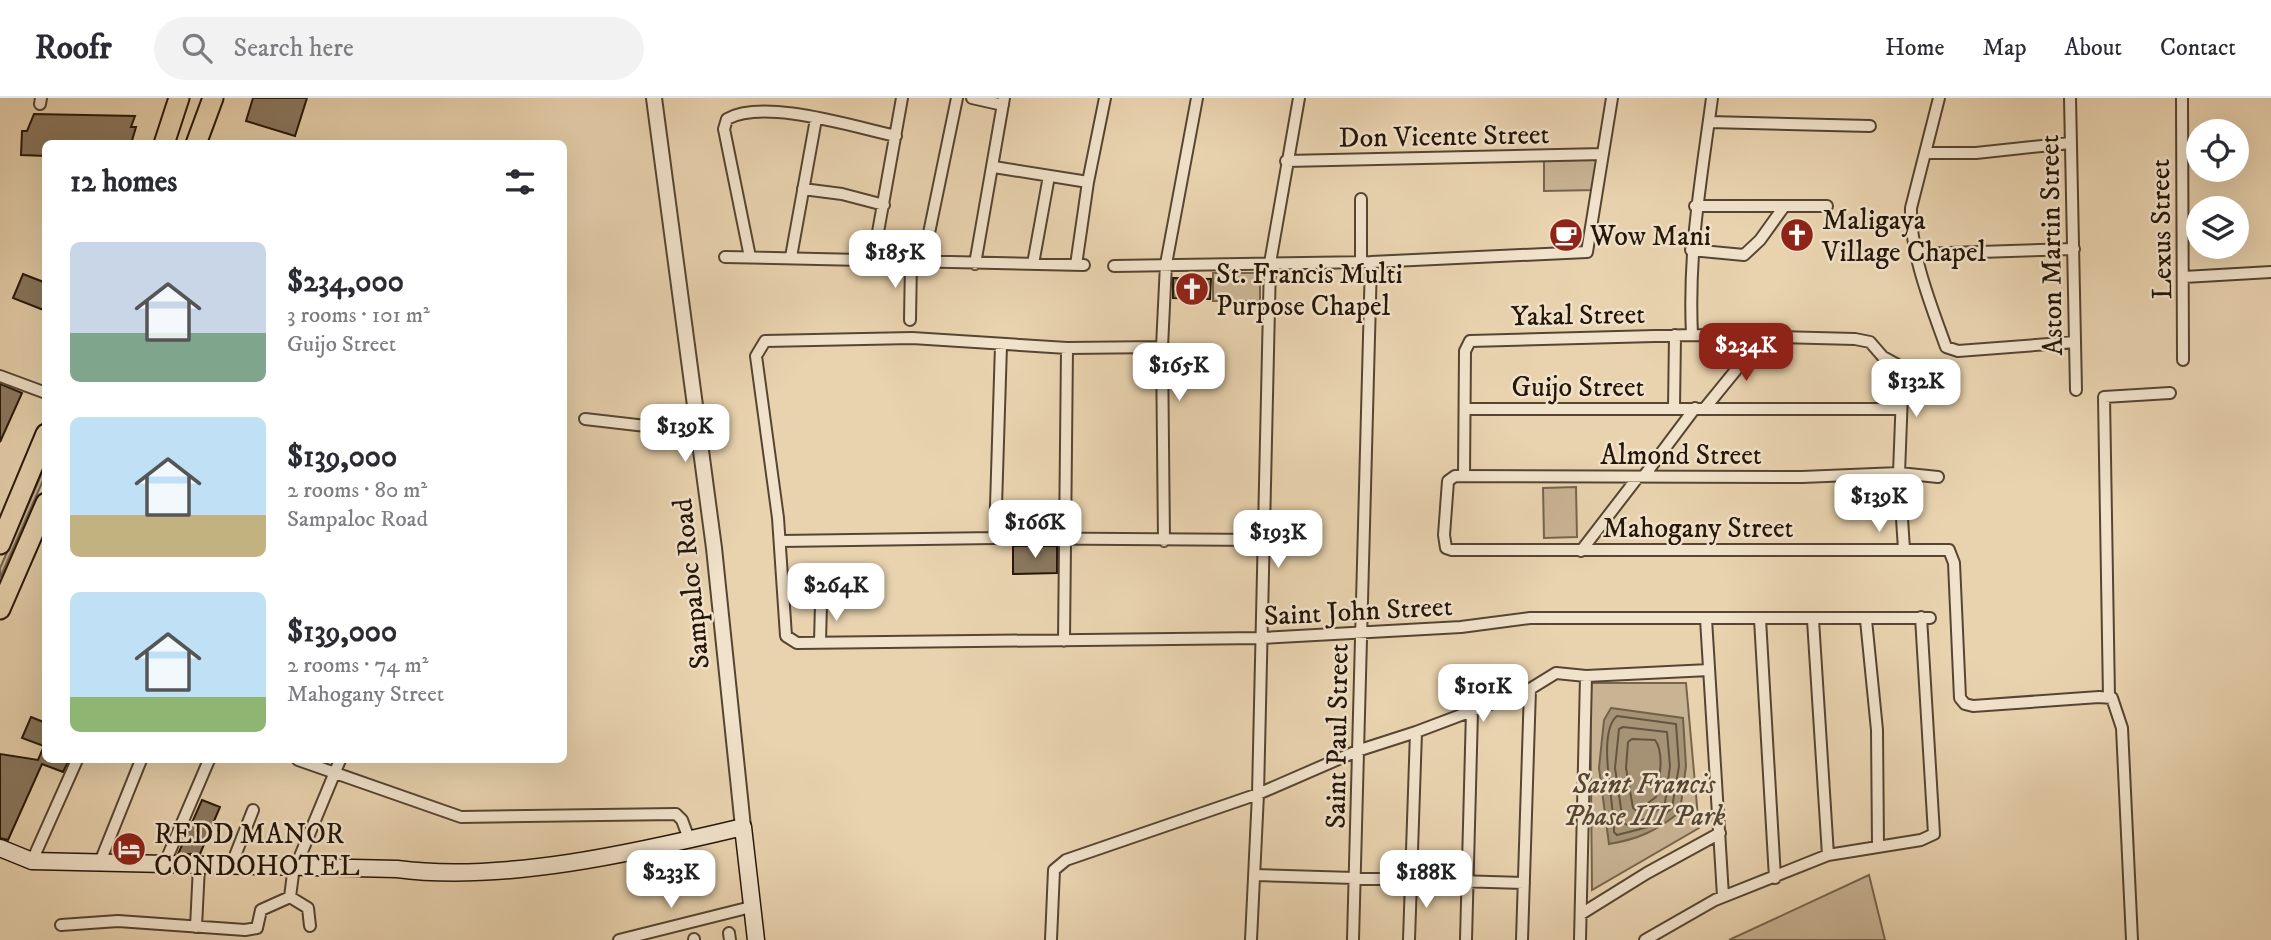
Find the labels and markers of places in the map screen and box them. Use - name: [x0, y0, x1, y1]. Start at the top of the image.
- place label: Maligaya Village Chapel: [1821, 203, 1987, 270]
- cafe icon: Wow Mani: [1547, 216, 1585, 254]
- church icon: Maligaya Village Chapel: [1778, 216, 1816, 254]
- place label: Wow Mani: [1589, 219, 1711, 254]
- pin: $185K: [846, 230, 944, 290]
- place label: St. Francis Multi Purpose Chapel: [1216, 257, 1403, 324]
- church icon: St. Francis Multi Purpose Chapel: [1173, 270, 1211, 308]
- pin: $234K: [1697, 324, 1795, 383]
- pin: $165K: [1130, 344, 1228, 403]
- pin: $132K: [1867, 360, 1965, 419]
- pin: $139K: [636, 404, 734, 464]
- pin: $139K: [1830, 474, 1928, 534]
- pin: $166K: [986, 500, 1084, 560]
- pin: $193K: [1229, 510, 1327, 570]
- pin: $264K: [787, 564, 885, 623]
- pin: $101K: [1434, 664, 1532, 724]
- place label: REDD MANOR CONDOHOTEL: [154, 817, 360, 884]
- hotel icon: REDD MANOR CONDOHOTEL: [110, 830, 148, 868]
- pin: $233K: [622, 850, 720, 910]
- pin: $188K: [1377, 850, 1475, 910]

